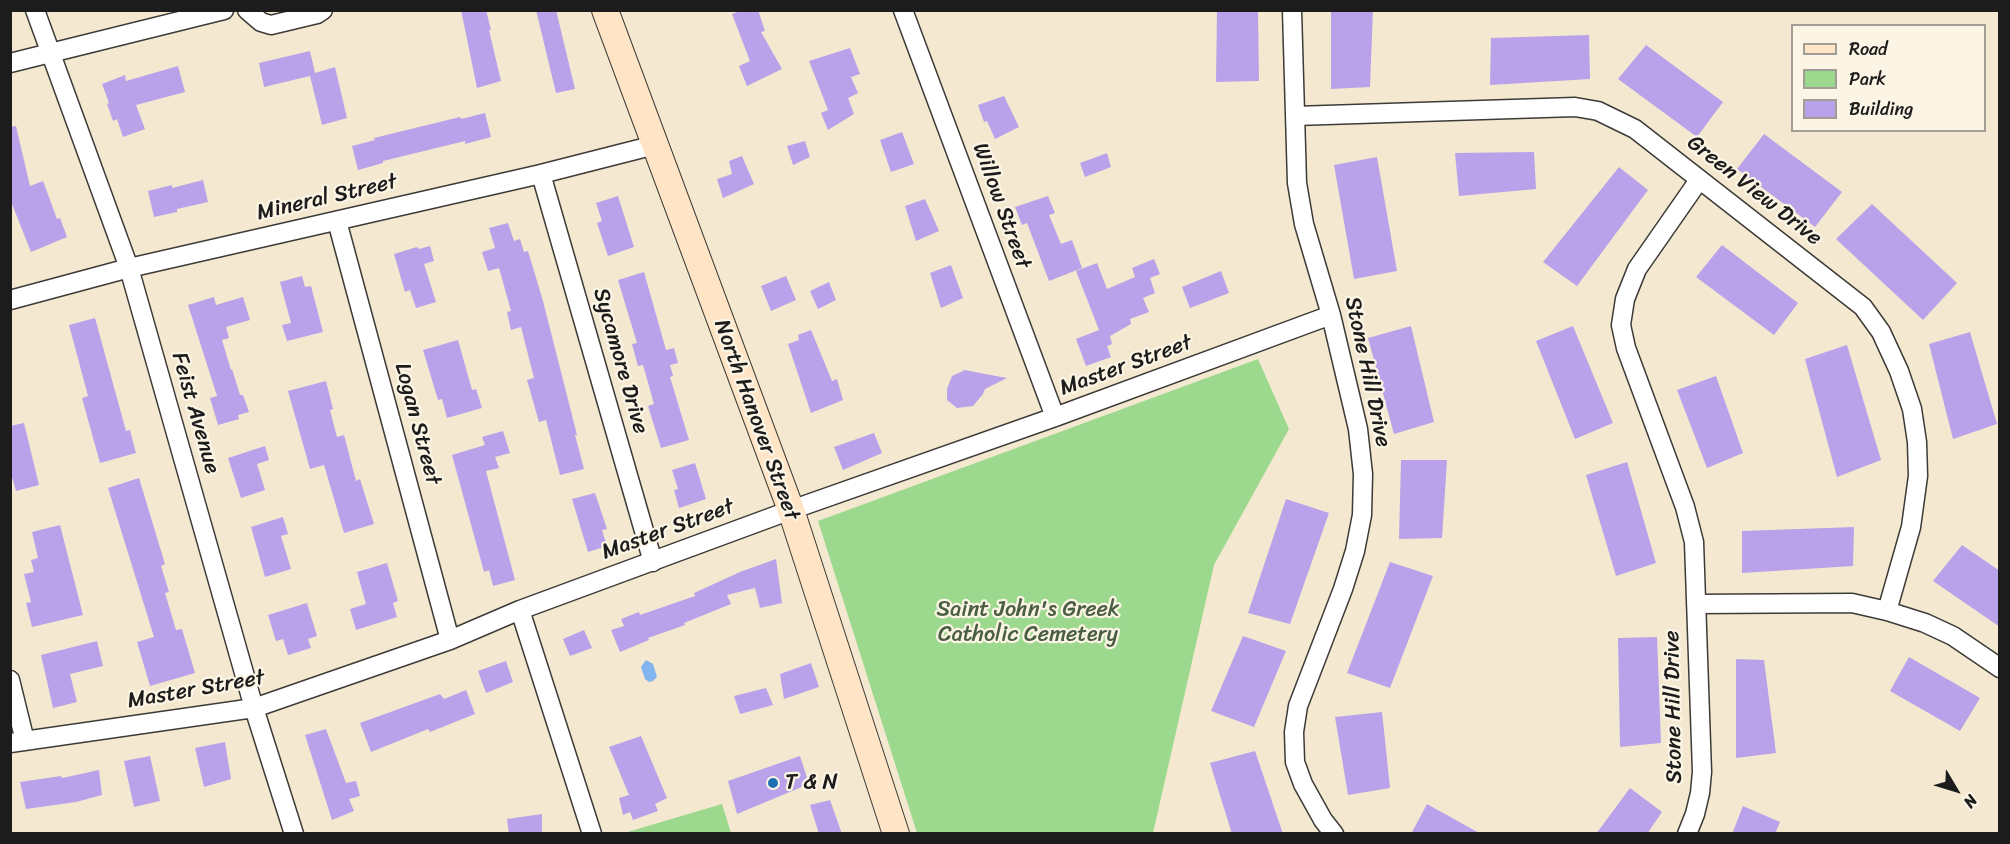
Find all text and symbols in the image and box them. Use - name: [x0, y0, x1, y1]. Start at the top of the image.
- legend: [1791, 24, 1986, 132]
- text: Road: [1849, 33, 1888, 65]
- text: Park: [1849, 63, 1886, 95]
- text: Building: [1849, 93, 1913, 125]
- street label: Green View Drive: [1681, 130, 1827, 252]
- street label: Willow Street: [966, 140, 1036, 272]
- street label: Mineral Street: [254, 169, 400, 227]
- street label: Sycamore Drive: [587, 285, 653, 437]
- street label: Stone Hill Drive: [1338, 294, 1396, 450]
- street label: North Hanover Street: [707, 316, 805, 524]
- street label: Master Street: [1056, 330, 1196, 402]
- street label: Feist Avenue: [165, 349, 225, 477]
- street label: Logan Street: [388, 360, 446, 488]
- street label: Master Street: [598, 494, 738, 566]
- park label: Saint John's Greek Catholic Cemetery: [936, 597, 1120, 648]
- street label: Stone Hill Drive: [1659, 630, 1689, 784]
- street label: Master Street: [125, 665, 267, 715]
- north arrow: [1926, 760, 1986, 820]
- place label: T & N: [785, 770, 838, 796]
- marker: T & N: [766, 776, 780, 790]
- text: N: [1956, 788, 1985, 815]

